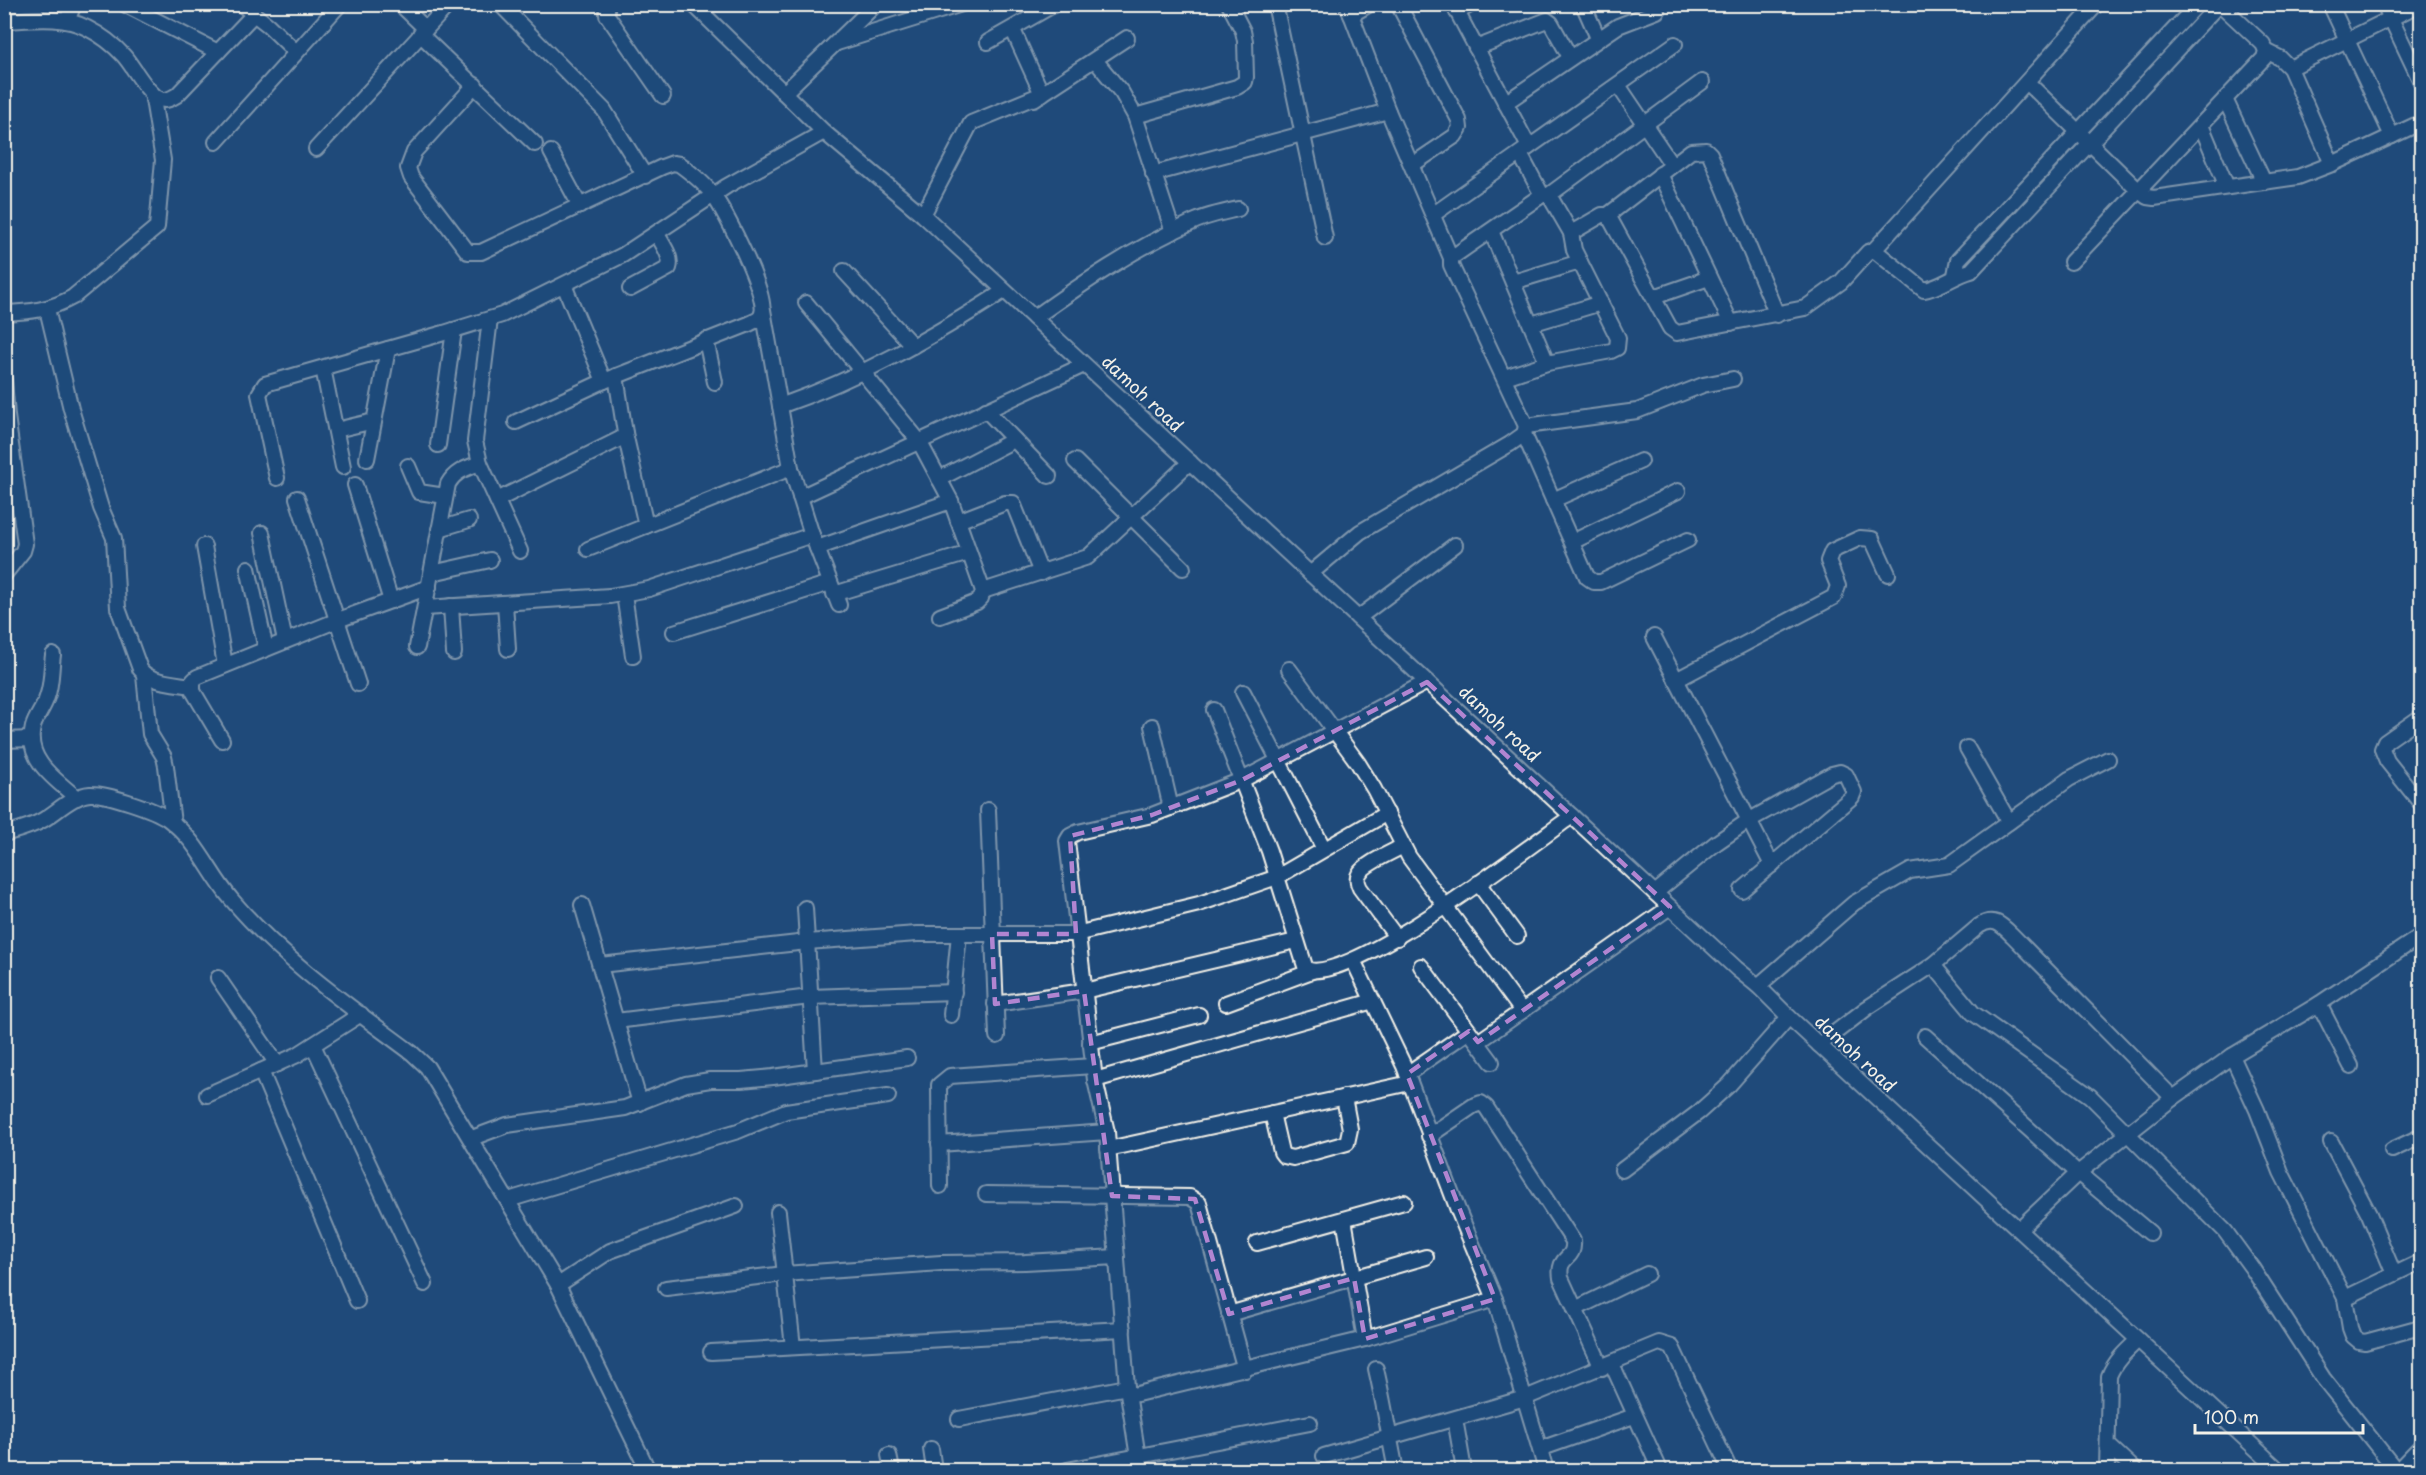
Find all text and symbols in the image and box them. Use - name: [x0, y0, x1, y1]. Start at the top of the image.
- street label: damoh road: [1096, 348, 1190, 438]
- street label: damoh road: [1453, 678, 1547, 768]
- street label: damoh road: [1809, 1008, 1903, 1098]
- scale bar: [2195, 1397, 2363, 1435]
- text: 100 m: [2204, 1403, 2259, 1430]

